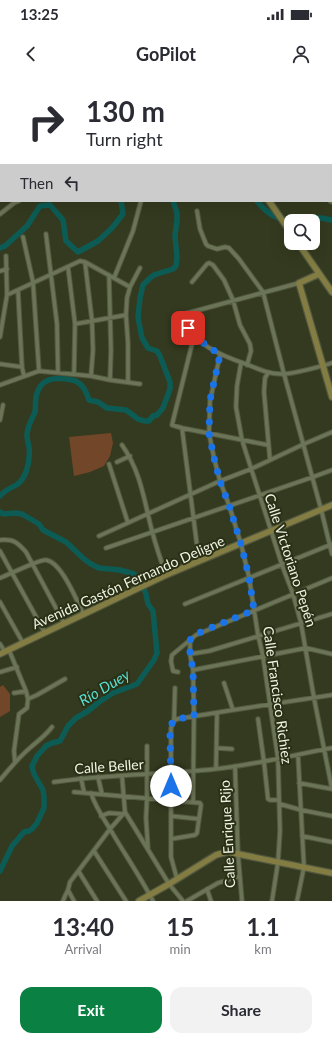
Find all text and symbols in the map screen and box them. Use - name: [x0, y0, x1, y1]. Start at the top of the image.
- text: 13:25: [20, 5, 59, 23]
- icon: back: [20, 43, 42, 65]
- text: GoPilot: [136, 43, 196, 65]
- icon: person: [290, 43, 312, 65]
- text: 130 m: [86, 94, 165, 128]
- icon: right: [20, 96, 72, 148]
- text: Turn right: [86, 128, 163, 150]
- icon: left: [61, 172, 83, 194]
- text: Then: [20, 174, 53, 192]
- map controls: [284, 214, 320, 250]
- button: search: [284, 214, 320, 250]
- pin: [171, 311, 205, 345]
- icon: arrive: [177, 317, 199, 339]
- street label: Calle Victoriano Pepén: [261, 491, 321, 629]
- street label: Avenida Gastón Fernando Deligne: [29, 532, 227, 632]
- street label: Calle Francisco Richiez: [260, 625, 296, 765]
- water label: Río Duey: [75, 664, 133, 709]
- street label: Calle Beller: [74, 755, 144, 777]
- position arrow: [150, 765, 192, 807]
- street label: Calle Enrique Rijo: [216, 780, 238, 888]
- text: 13:40: [52, 912, 114, 941]
- text: 15: [166, 912, 194, 941]
- text: 1.1: [246, 912, 280, 941]
- text: Arrival: [64, 941, 102, 957]
- text: min: [170, 941, 191, 957]
- text: km: [254, 941, 272, 957]
- button: Exit: [20, 987, 162, 1033]
- button: Share: [170, 987, 312, 1033]

